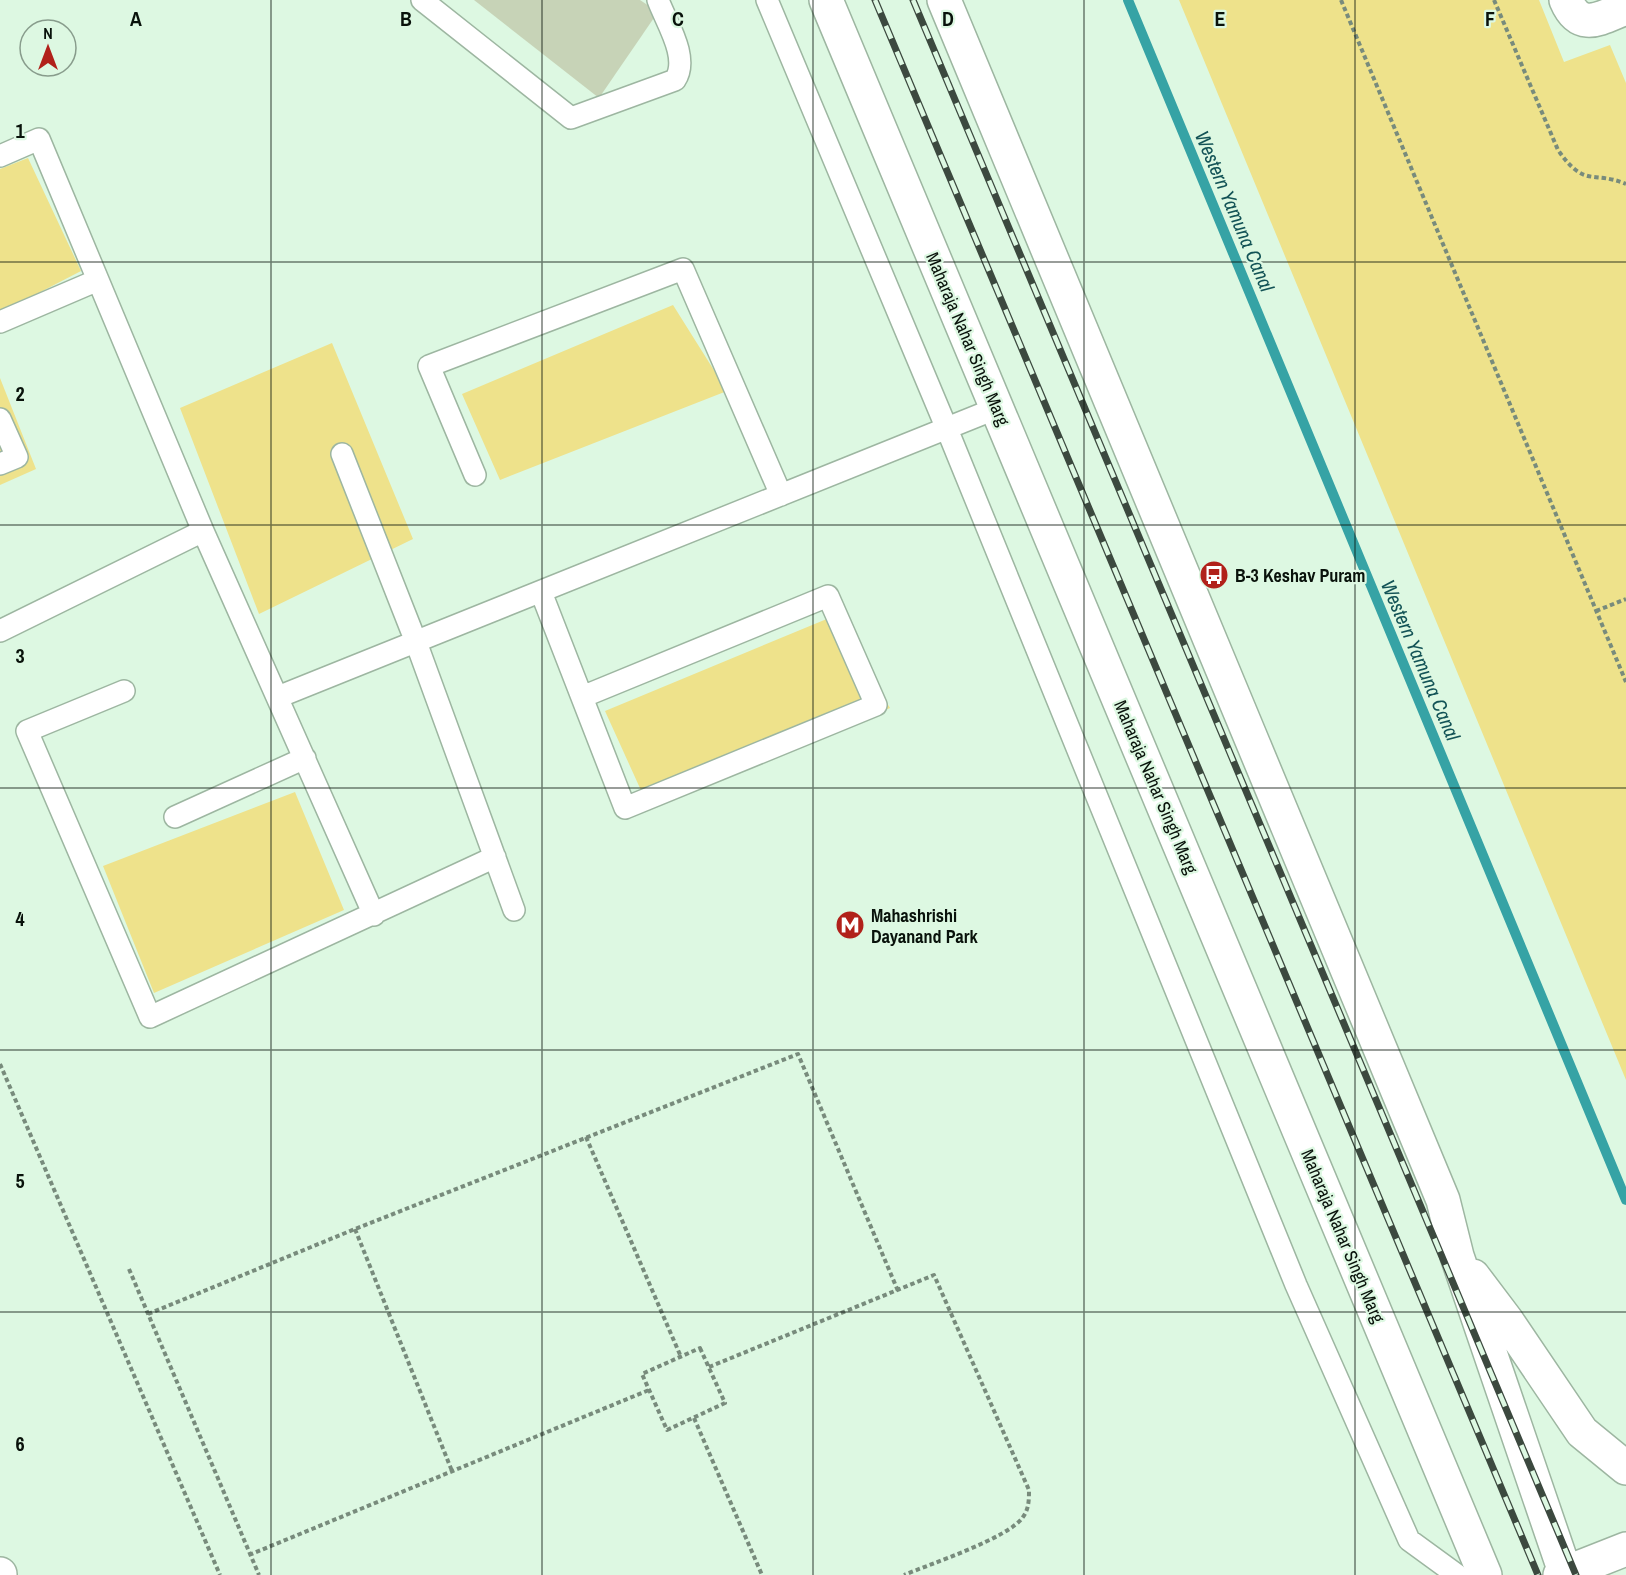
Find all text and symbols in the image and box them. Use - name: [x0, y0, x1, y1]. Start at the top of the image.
- text: A: [130, 5, 142, 32]
- text: B: [400, 5, 412, 32]
- text: C: [672, 5, 684, 32]
- text: D: [942, 5, 954, 32]
- text: E: [1215, 5, 1226, 32]
- text: F: [1485, 5, 1495, 32]
- north arrow: [18, 18, 78, 78]
- text: N: [43, 22, 53, 44]
- text: 1: [15, 117, 25, 144]
- water label: Western Yamuna Canal: [1189, 127, 1281, 296]
- street label: Maharaja Nahar Singh Marg: [920, 248, 1016, 430]
- text: 2: [15, 380, 25, 407]
- bus stop icon: B-3 Keshav Puram: [1198, 559, 1230, 591]
- place label: B-3 Keshav Puram: [1235, 563, 1365, 588]
- water label: Western Yamuna Canal: [1375, 576, 1467, 745]
- text: 3: [15, 642, 25, 669]
- street label: Maharaja Nahar Singh Marg: [1108, 696, 1204, 878]
- place label: Mahashrishi Dayanand Park: [871, 903, 978, 949]
- text: 4: [15, 905, 25, 932]
- metro station icon: Mahashrishi Dayanand Park: [834, 909, 866, 941]
- street label: Maharaja Nahar Singh Marg: [1295, 1145, 1391, 1327]
- text: 5: [15, 1167, 25, 1194]
- text: 6: [15, 1430, 25, 1457]

